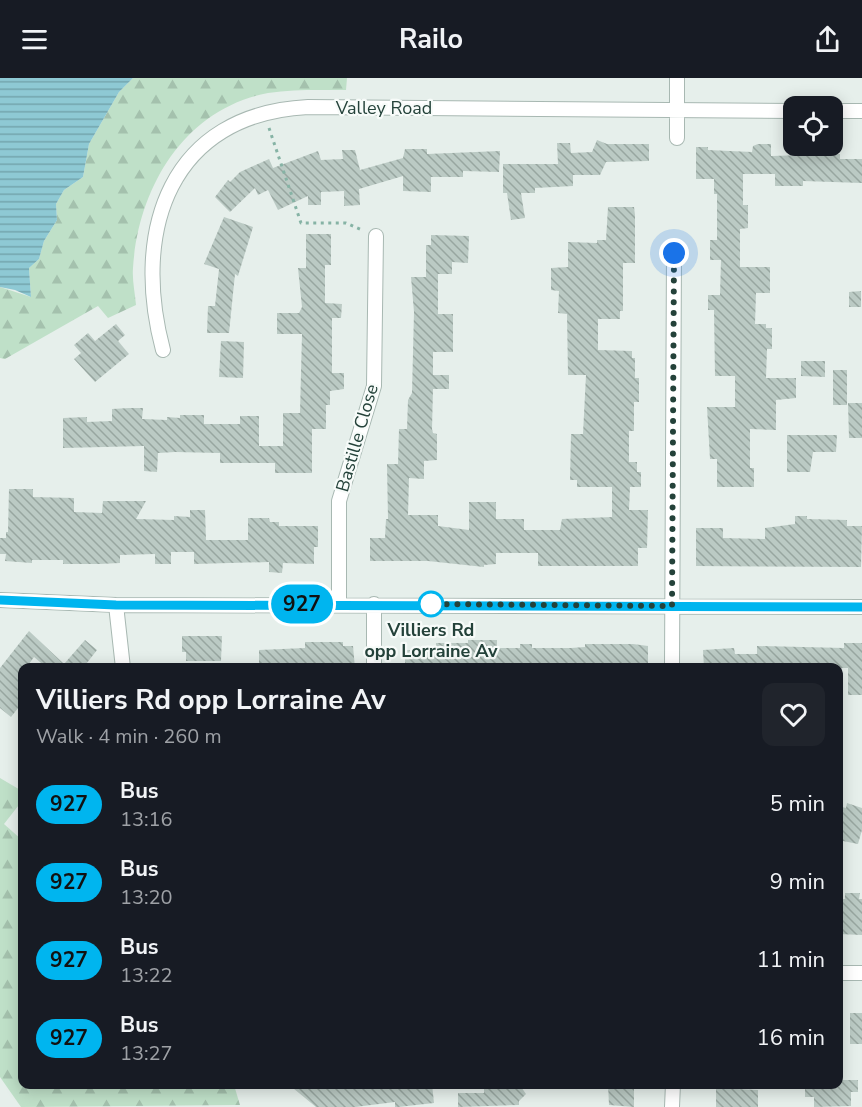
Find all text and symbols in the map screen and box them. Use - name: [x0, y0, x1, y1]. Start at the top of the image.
- text: Railo: [399, 21, 463, 58]
- icon: menu: [18, 23, 51, 56]
- icon: share: [811, 23, 844, 56]
- street label: Valley Road: [335, 96, 432, 120]
- map controls: [783, 96, 843, 156]
- button: locate: [783, 96, 843, 156]
- your location: [659, 238, 689, 268]
- street label: Bastille Close: [330, 381, 384, 495]
- line badge: 927: [268, 584, 336, 624]
- text: 927: [283, 590, 321, 618]
- marker: Villiers Rd opp Lorraine Av: [418, 591, 444, 617]
- place label: Villiers Rd opp Lorraine Av: [364, 618, 498, 663]
- text: Villiers Rd opp Lorraine Av: [36, 681, 386, 719]
- button: heart: [762, 683, 825, 746]
- text: Walk · 4 min · 260 m: [36, 723, 222, 750]
- text: Bus: [120, 776, 159, 806]
- text: 5 min: [770, 789, 825, 819]
- text: 927: [50, 790, 88, 818]
- text: 13:16: [120, 806, 173, 833]
- text: Bus: [120, 854, 159, 884]
- text: 9 min: [770, 867, 825, 897]
- text: 927: [50, 868, 88, 896]
- text: 13:20: [120, 884, 173, 911]
- text: Bus: [120, 932, 159, 962]
- text: 11 min: [757, 945, 825, 975]
- text: 927: [50, 946, 88, 974]
- text: 13:22: [120, 962, 173, 989]
- text: Bus: [120, 1010, 159, 1040]
- text: 16 min: [757, 1023, 825, 1053]
- text: 927: [50, 1024, 88, 1052]
- text: 13:27: [120, 1040, 173, 1067]

